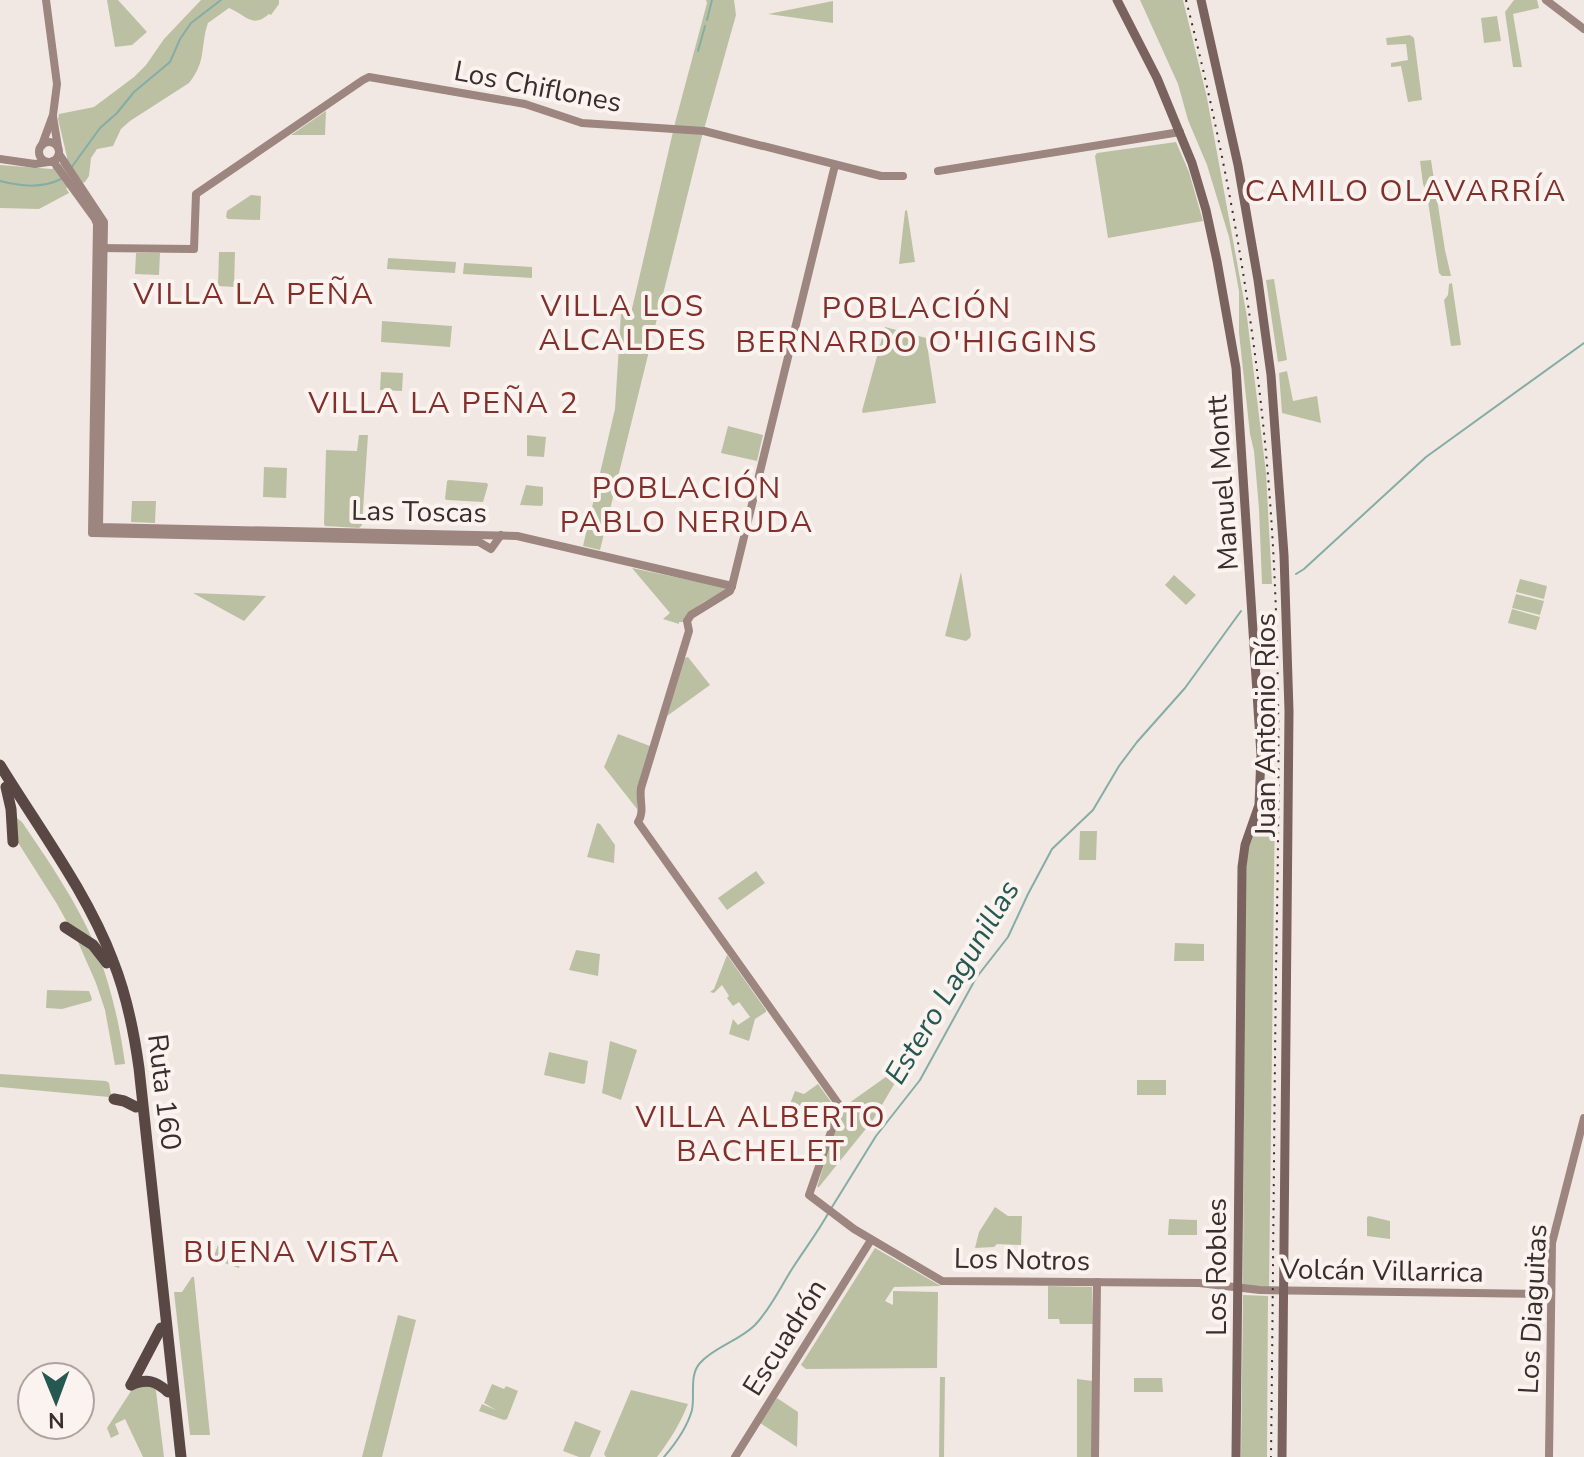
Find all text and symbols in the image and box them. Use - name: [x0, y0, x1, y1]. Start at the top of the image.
- street label: Los Chiflones: [451, 52, 625, 122]
- district label: CAMILO OLAVARRÍA: [1245, 171, 1567, 212]
- district label: VILLA LA PEÑA: [132, 274, 375, 315]
- district label: VILLA LOS ALCALDES: [539, 286, 707, 361]
- district label: POBLACIÓN BERNARDO O'HIGGINS: [736, 288, 1099, 363]
- district label: VILLA LA PEÑA 2: [307, 383, 580, 424]
- street label: Manuel Montt: [1198, 394, 1248, 572]
- district label: POBLACIÓN PABLO NERUDA: [560, 468, 814, 543]
- street label: Las Toscas: [351, 492, 487, 532]
- street label: Juan Antonio Ríos: [1247, 613, 1285, 838]
- water label: Estero Lagunillas: [875, 872, 1030, 1092]
- street label: Ruta 160: [138, 1032, 190, 1152]
- district label: VILLA ALBERTO BACHELET: [634, 1097, 887, 1172]
- street label: Los Robles: [1198, 1198, 1236, 1336]
- street label: Los Diaguitas: [1510, 1223, 1556, 1395]
- district label: BUENA VISTA: [183, 1232, 401, 1273]
- street label: Los Notros: [954, 1240, 1090, 1280]
- street label: Volcán Villarrica: [1279, 1250, 1484, 1292]
- street label: Escuadrón: [734, 1272, 836, 1403]
- north arrow: [16, 1361, 96, 1441]
- text: N: [48, 1405, 65, 1435]

